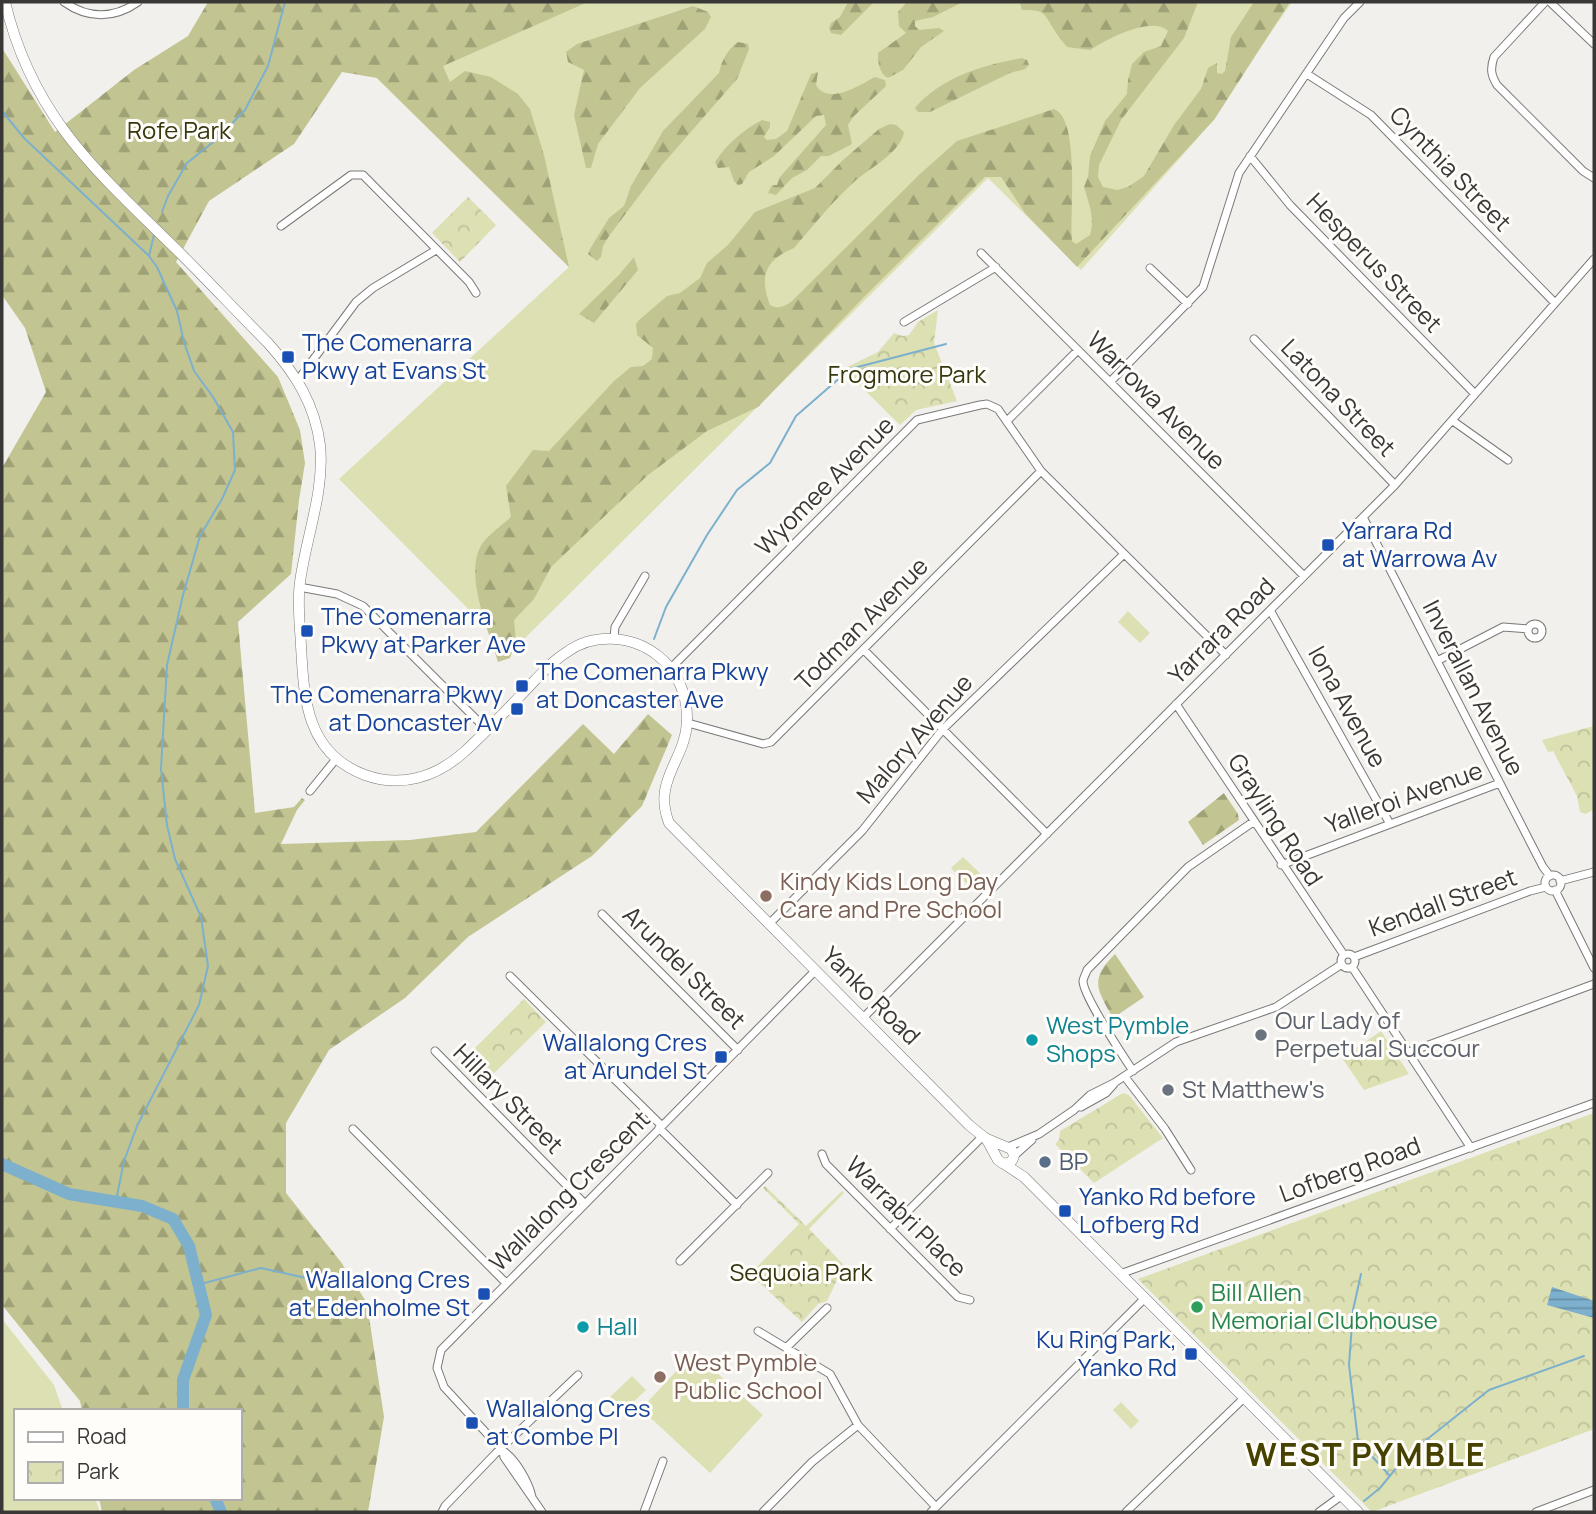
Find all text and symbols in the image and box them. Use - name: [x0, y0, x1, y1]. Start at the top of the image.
- street label: Cynthia Street: [1383, 98, 1519, 238]
- park label: Rofe Park: [127, 113, 232, 146]
- street label: Hesperus Street: [1300, 185, 1450, 339]
- street label: Warrowa Avenue: [1081, 323, 1234, 476]
- place label: The Comenarra Pkwy at Evans St: [302, 325, 486, 386]
- street label: Latona Street: [1274, 331, 1404, 463]
- marker: The Comenarra Pkwy at Evans St: [280, 349, 296, 365]
- park label: Frogmore Park: [828, 357, 987, 390]
- street label: Wyomee Avenue: [747, 408, 901, 562]
- place label: Yarrara Rd at Warrowa Av: [1342, 513, 1498, 574]
- marker: Yarrara Rd at Warrowa Av: [1320, 537, 1336, 553]
- street label: Todman Avenue: [787, 549, 935, 697]
- street label: Yarrara Road: [1160, 569, 1281, 690]
- street label: Inverallan Avenue: [1416, 594, 1533, 781]
- place label: The Comenarra Pkwy at Parker Ave: [321, 599, 526, 660]
- marker: The Comenarra Pkwy at Parker Ave: [299, 623, 315, 639]
- street label: Iona Avenue: [1301, 640, 1395, 773]
- place label: The Comenarra Pkwy at Doncaster Ave: [536, 654, 769, 715]
- street label: Malory Avenue: [848, 666, 979, 810]
- place label: The Comenarra Pkwy at Doncaster Av: [270, 677, 503, 738]
- marker: The Comenarra Pkwy at Doncaster Ave: [514, 678, 530, 694]
- marker: The Comenarra Pkwy at Doncaster Av: [509, 701, 525, 717]
- street label: Grayling Road: [1221, 747, 1331, 892]
- street label: Yalleroi Avenue: [1320, 753, 1487, 840]
- street label: Kendall Street: [1364, 860, 1521, 944]
- place label: Kindy Kids Long Day Care and Pre School: [780, 864, 1002, 925]
- marker: Kindy Kids Long Day Care and Pre School: [758, 888, 774, 904]
- street label: Arundel Street: [616, 898, 754, 1036]
- street label: Yanko Road: [816, 939, 928, 1051]
- place label: Our Lady of Perpetual Succour: [1275, 1003, 1480, 1064]
- place label: West Pymble Shops: [1046, 1008, 1189, 1069]
- place label: Wallalong Cres at Arundel St: [542, 1025, 707, 1086]
- marker: Our Lady of Perpetual Succour: [1253, 1027, 1269, 1043]
- marker: West Pymble Shops: [1024, 1032, 1040, 1048]
- street label: Hillary Street: [447, 1036, 571, 1160]
- marker: Wallalong Cres at Arundel St: [713, 1049, 729, 1065]
- place label: St Matthew's: [1182, 1072, 1325, 1105]
- marker: St Matthew's: [1160, 1082, 1176, 1098]
- street label: Wallalong Crescent: [481, 1102, 657, 1278]
- street label: Lofberg Road: [1274, 1128, 1425, 1209]
- place label: BP: [1059, 1144, 1088, 1177]
- street label: Warrabri Place: [839, 1148, 975, 1284]
- marker: BP: [1037, 1154, 1053, 1170]
- place label: Yanko Rd before Lofberg Rd: [1079, 1179, 1256, 1240]
- marker: Yanko Rd before Lofberg Rd: [1057, 1203, 1073, 1219]
- park label: Sequoia Park: [729, 1255, 874, 1288]
- place label: Wallalong Cres at Edenholme St: [289, 1262, 470, 1323]
- place label: Bill Allen Memorial Clubhouse: [1211, 1275, 1438, 1336]
- marker: Wallalong Cres at Edenholme St: [476, 1286, 492, 1302]
- marker: Bill Allen Memorial Clubhouse: [1189, 1299, 1205, 1315]
- place label: Hall: [597, 1309, 638, 1342]
- marker: Hall: [575, 1319, 591, 1335]
- place label: Ku Ring Park, Yanko Rd: [1036, 1322, 1177, 1383]
- place label: West Pymble Public School: [674, 1345, 823, 1406]
- marker: Ku Ring Park, Yanko Rd: [1183, 1346, 1199, 1362]
- marker: West Pymble Public School: [652, 1369, 668, 1385]
- place label: Wallalong Cres at Combe Pl: [486, 1391, 651, 1452]
- legend: [14, 1409, 242, 1500]
- marker: Wallalong Cres at Combe Pl: [464, 1415, 480, 1431]
- text: Road: [77, 1422, 127, 1450]
- district label: WEST PYMBLE: [1246, 1432, 1486, 1476]
- text: Park: [77, 1457, 119, 1485]

